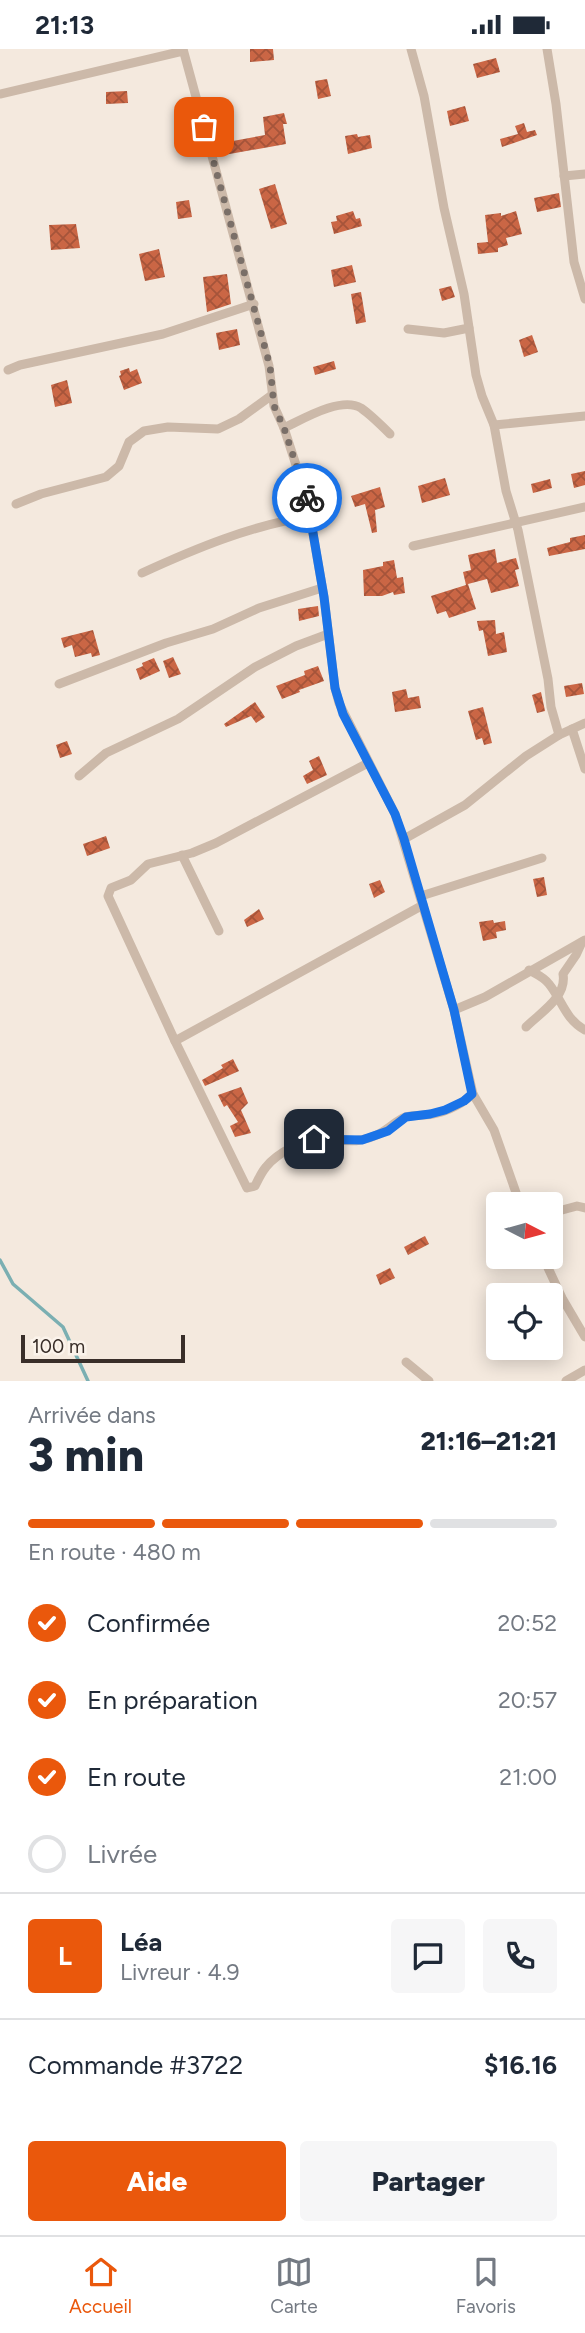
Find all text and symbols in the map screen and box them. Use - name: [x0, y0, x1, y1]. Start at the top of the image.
- text: 21:13: [35, 9, 94, 41]
- pin: [174, 97, 234, 157]
- icon: bag: [185, 108, 223, 146]
- courier: [272, 463, 342, 533]
- icon: bike: [288, 479, 326, 517]
- pin: [284, 1109, 344, 1169]
- icon: home: [295, 1120, 333, 1158]
- north arrow: [486, 1192, 564, 1269]
- map controls: [486, 1192, 563, 1360]
- button: locate: [486, 1283, 563, 1360]
- scale bar: [21, 1332, 186, 1364]
- text: 100 m: [32, 1335, 85, 1358]
- text: Arrivée dans: [28, 1401, 156, 1429]
- text: 21:16–21:21: [420, 1425, 557, 1457]
- text: 3 min: [28, 1427, 144, 1483]
- text: En route · 480 m: [28, 1538, 201, 1566]
- icon: check: [28, 1604, 66, 1642]
- text: Confirmée: [87, 1607, 210, 1639]
- text: 20:52: [497, 1609, 557, 1637]
- icon: check: [28, 1681, 66, 1719]
- text: En préparation: [87, 1684, 258, 1716]
- text: 20:57: [498, 1686, 557, 1714]
- icon: check: [28, 1758, 66, 1796]
- text: En route: [87, 1761, 186, 1793]
- text: 21:00: [499, 1763, 557, 1791]
- text: Livrée: [87, 1838, 157, 1870]
- button: chat: [391, 1919, 465, 1993]
- button: phone: [483, 1919, 557, 1993]
- text: Léa: [120, 1926, 162, 1958]
- text: L: [58, 1940, 72, 1972]
- text: Livreur · 4.9: [120, 1958, 240, 1986]
- text: Commande #3722: [28, 2049, 243, 2081]
- text: $16.16: [484, 2049, 557, 2081]
- button: Aide: [28, 2141, 286, 2221]
- button: Partager: [300, 2141, 557, 2221]
- tab: Accueil: [69, 2253, 132, 2318]
- tab: Carte: [270, 2253, 318, 2318]
- tab: Favoris: [456, 2253, 516, 2318]

